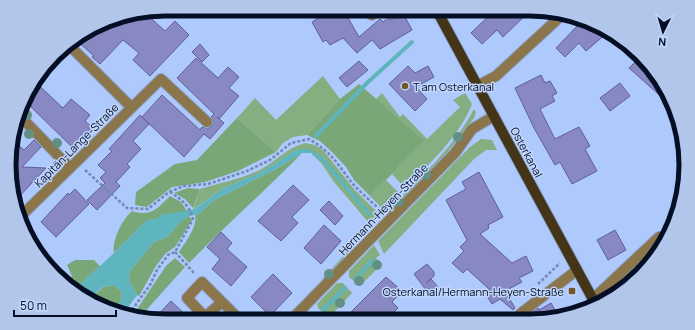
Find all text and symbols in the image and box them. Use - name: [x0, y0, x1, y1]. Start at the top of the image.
- north arrow: [643, 12, 683, 52]
- text: N: [657, 35, 667, 50]
- place label: T am Osterkanal: [413, 79, 494, 94]
- marker: T am Osterkanal: [400, 81, 410, 91]
- street label: Kapitän-Lange-Straße: [31, 99, 122, 190]
- street label: Osterkanal: [507, 124, 547, 180]
- street label: Hermann-Heyen-Straße: [335, 160, 431, 258]
- place label: Osterkanal/Hermann-Heyen-Straße: [383, 284, 565, 299]
- marker: Osterkanal/Hermann-Heyen-Straße: [567, 286, 577, 296]
- scale bar: [14, 292, 116, 318]
- text: 50 m: [20, 297, 47, 314]

